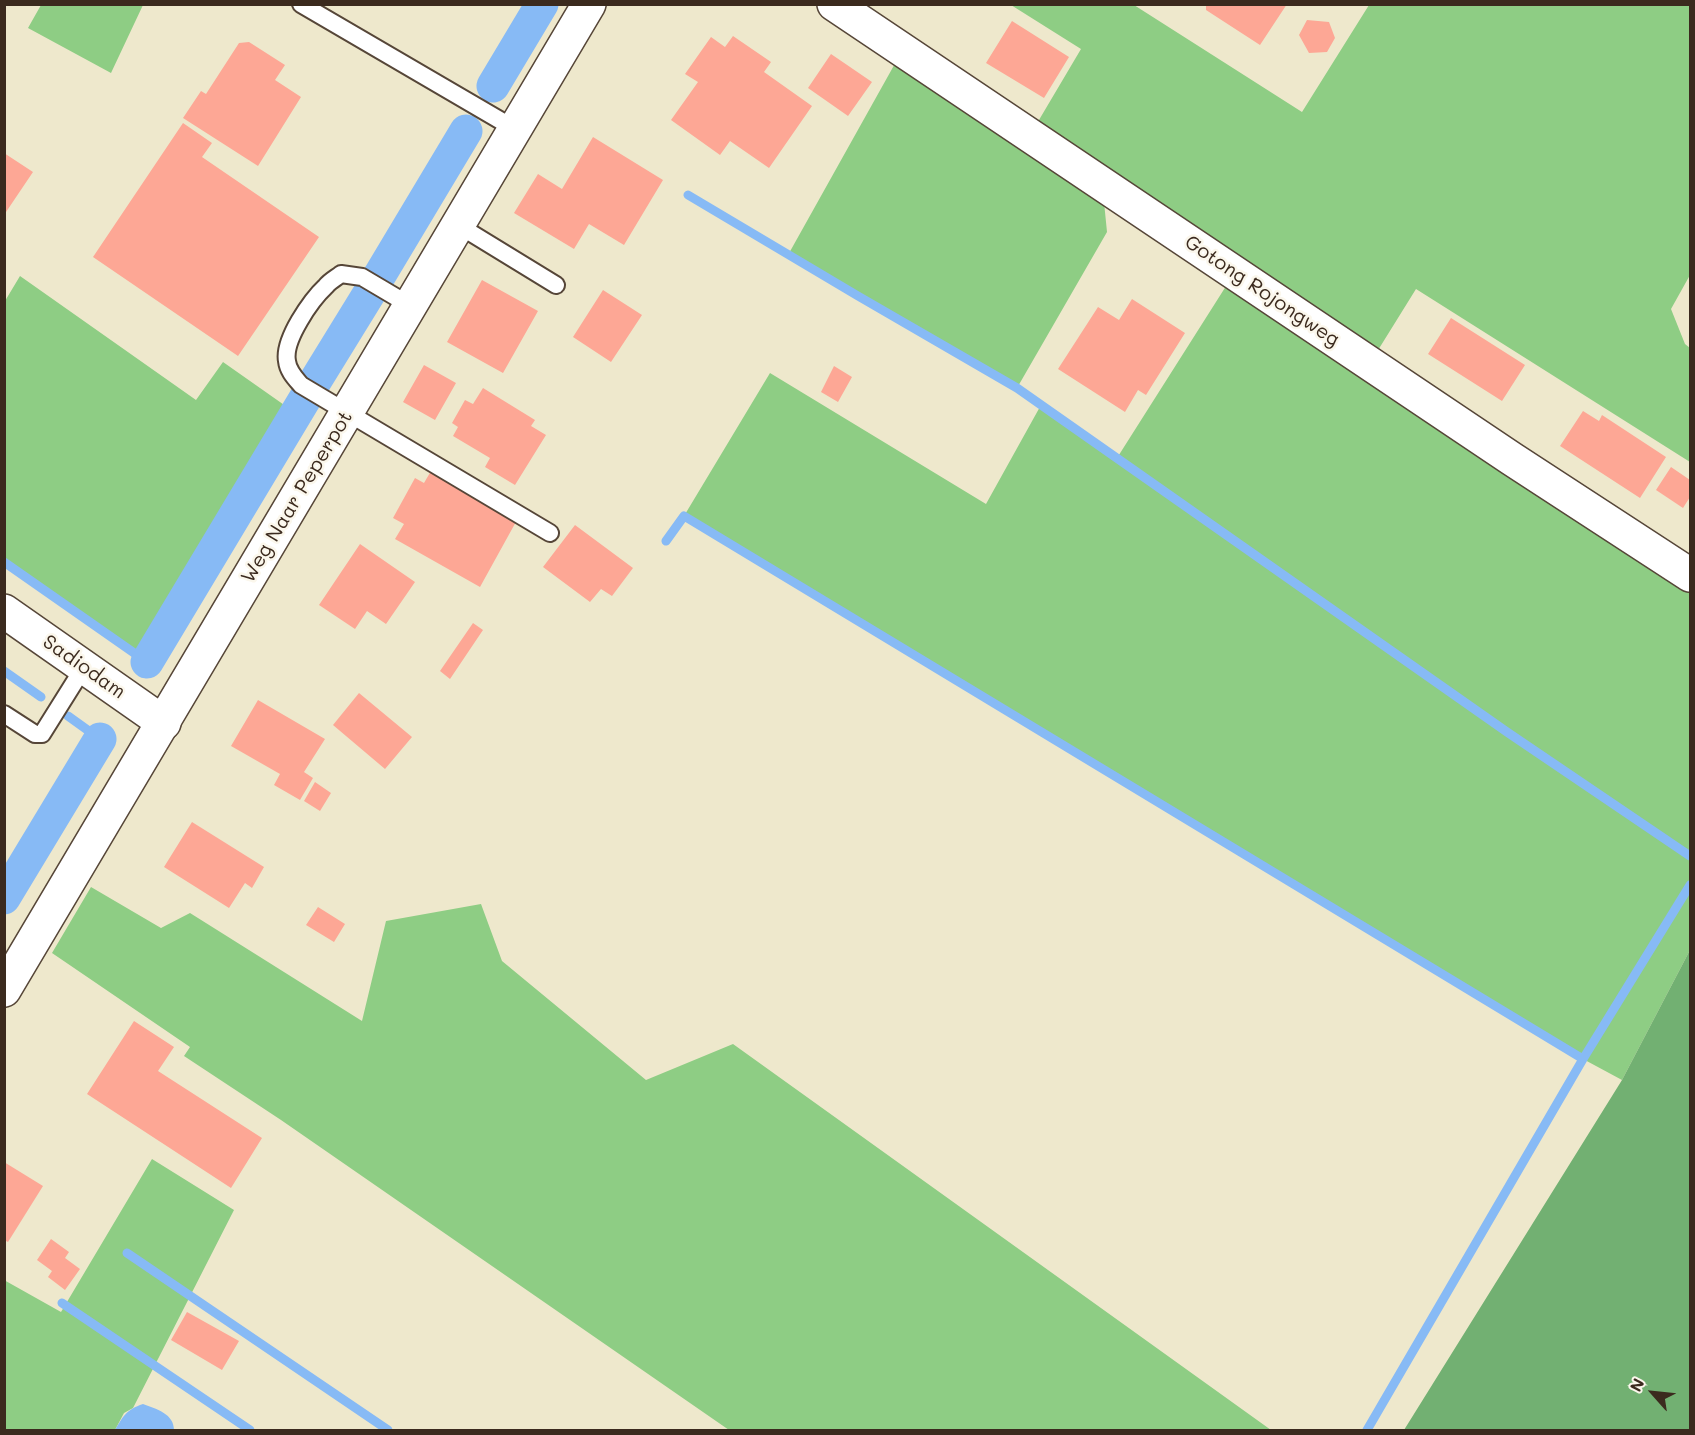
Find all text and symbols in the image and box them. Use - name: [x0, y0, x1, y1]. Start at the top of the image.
- street label: Gotong Rojongweg: [1180, 230, 1344, 352]
- street label: Weg Naar Peperpot: [236, 407, 358, 587]
- street label: Sadiodam: [38, 630, 130, 704]
- north arrow: [1623, 1363, 1683, 1423]
- text: N: [1624, 1374, 1649, 1395]

